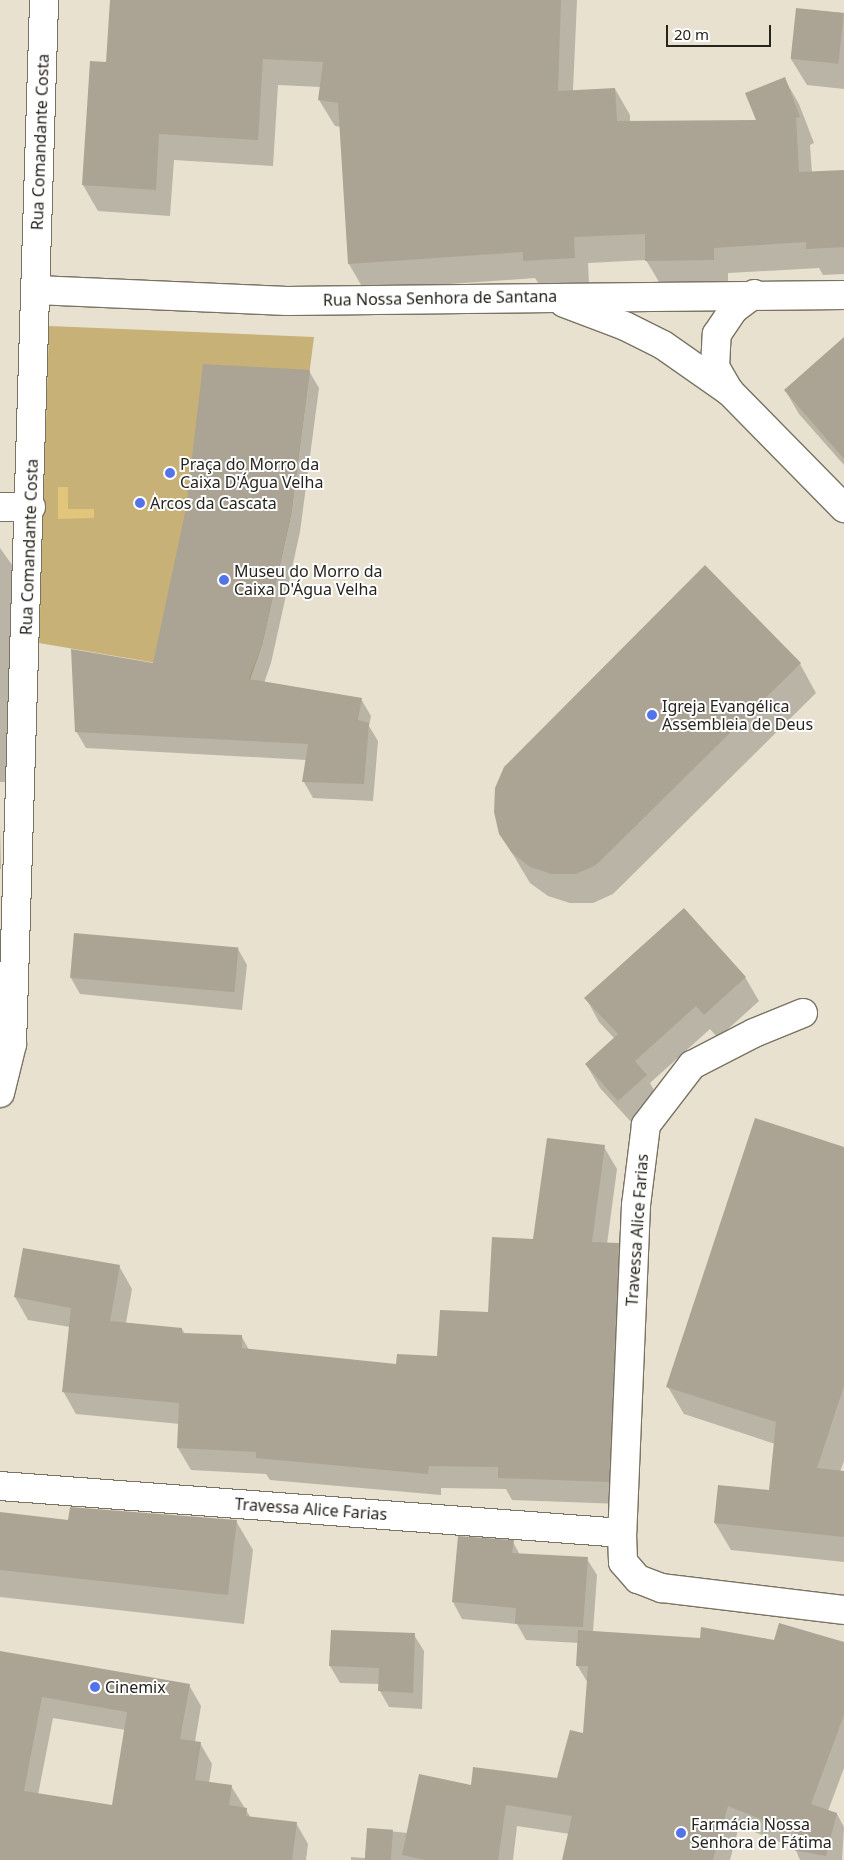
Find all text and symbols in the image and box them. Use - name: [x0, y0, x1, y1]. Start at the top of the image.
- scale bar: [669, 15, 774, 47]
- text: 20 m: [674, 24, 709, 44]
- street label: Rua Comandante Costa: [27, 53, 53, 231]
- street label: Rua Nossa Senhora de Santana: [323, 286, 557, 310]
- place label: Praça do Morro da Caixa D'Água Velha: [180, 454, 323, 492]
- street label: Rua Comandante Costa: [16, 458, 42, 636]
- marker: Praça do Morro da Caixa D'Água Velha: [164, 467, 176, 479]
- place label: Arcos da Cascata: [150, 493, 277, 513]
- marker: Arcos da Cascata: [134, 497, 146, 509]
- place label: Museu do Morro da Caixa D'Água Velha: [234, 561, 383, 599]
- marker: Museu do Morro da Caixa D'Água Velha: [218, 574, 230, 586]
- place label: Igreja Evangélica Assembleia de Deus: [662, 696, 813, 734]
- marker: Igreja Evangélica Assembleia de Deus: [646, 709, 658, 721]
- street label: Travessa Alice Farias: [622, 1153, 652, 1307]
- street label: Travessa Alice Farias: [234, 1494, 388, 1524]
- place label: Cinemix: [105, 1677, 166, 1697]
- marker: Cinemix: [89, 1681, 101, 1693]
- place label: Farmácia Nossa Senhora de Fátima: [691, 1814, 832, 1852]
- marker: Farmácia Nossa Senhora de Fátima: [675, 1827, 687, 1839]

